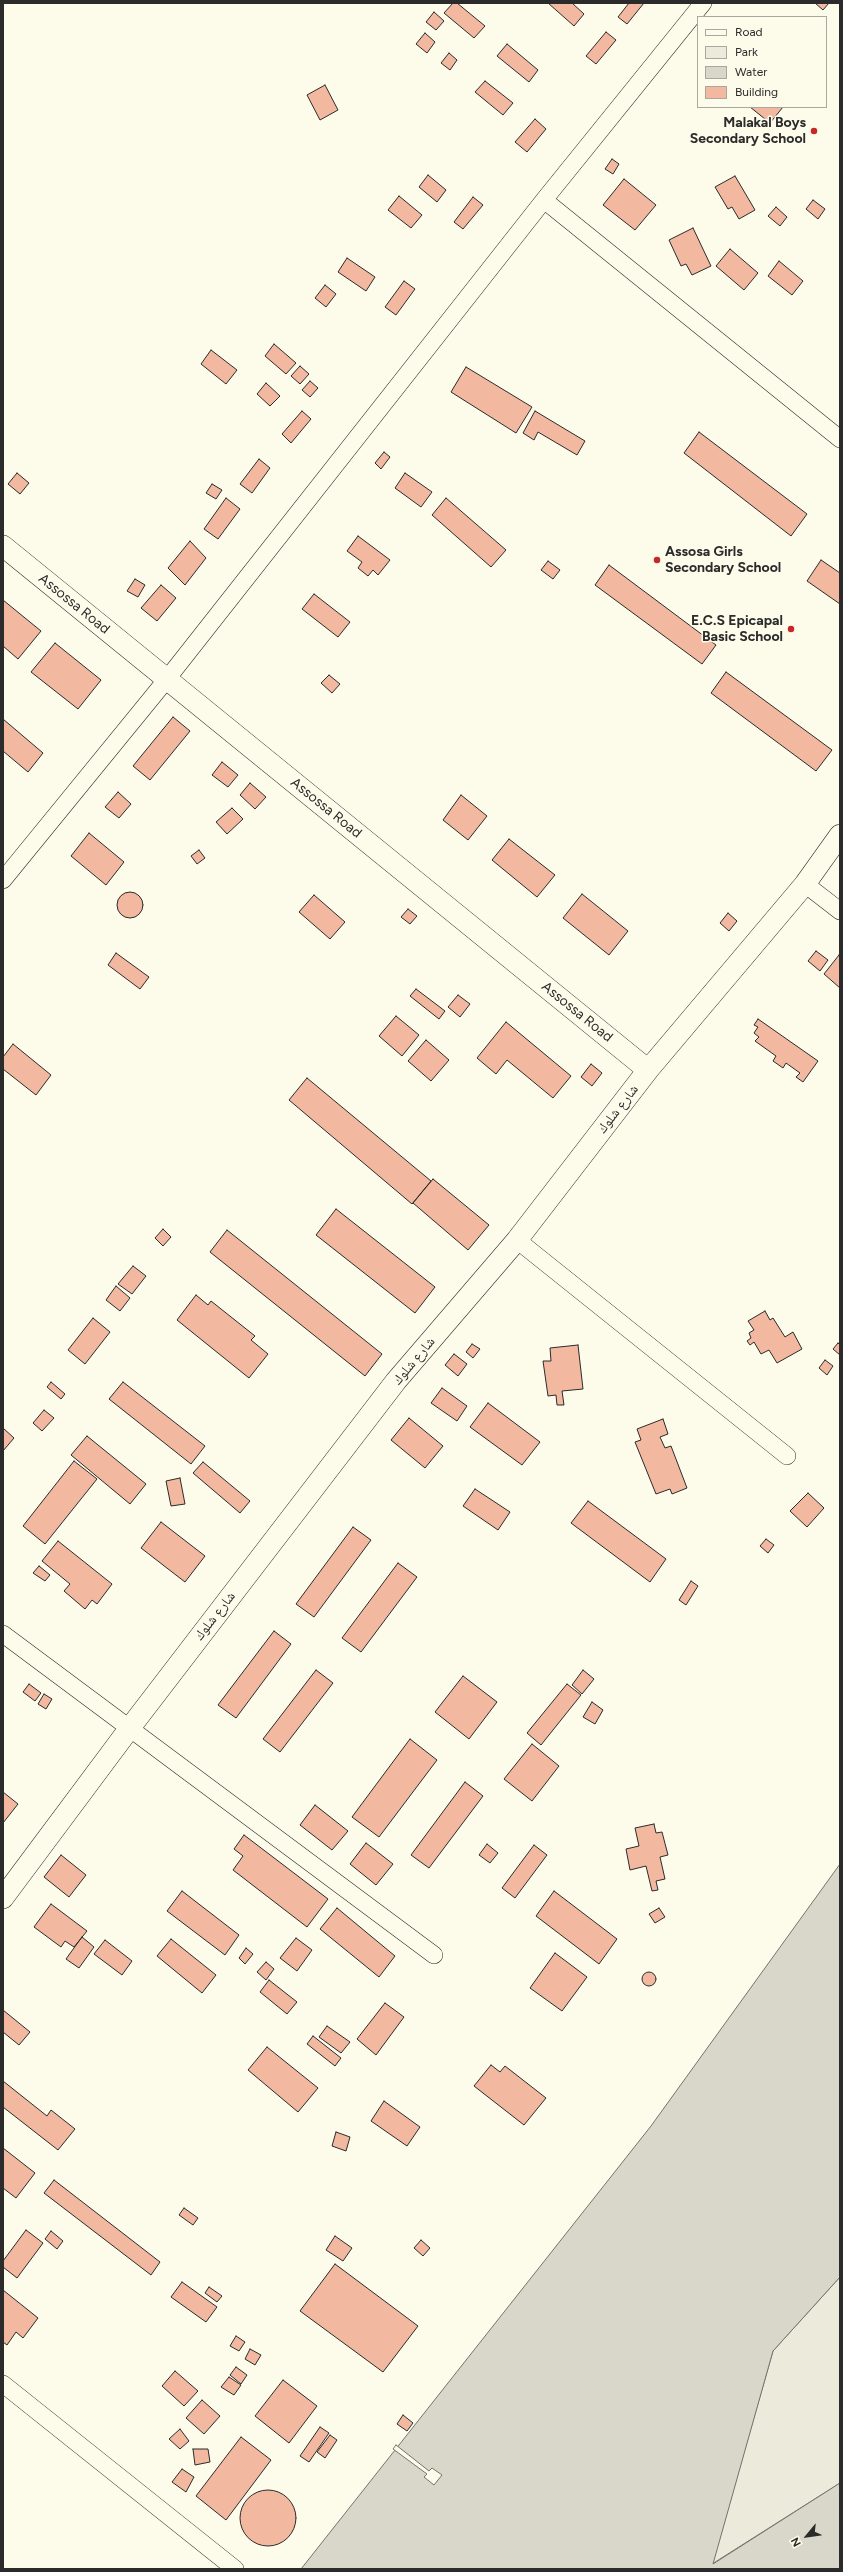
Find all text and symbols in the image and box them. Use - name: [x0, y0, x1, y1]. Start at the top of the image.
- legend: [697, 16, 827, 108]
- text: Road: [735, 25, 763, 39]
- text: Park: [735, 45, 758, 59]
- text: Water: [735, 65, 767, 79]
- text: Building: [735, 85, 778, 99]
- place label: Malakal Boys Secondary School: [690, 115, 806, 148]
- marker: Malakal Boys Secondary School: [809, 126, 819, 136]
- place label: Assosa Girls Secondary School: [665, 544, 781, 576]
- marker: Assosa Girls Secondary School: [652, 555, 662, 565]
- street label: Assossa Road: [35, 570, 113, 638]
- place label: E.C.S Epicapal Basic School: [691, 613, 783, 646]
- marker: E.C.S Epicapal Basic School: [786, 624, 796, 634]
- street label: Assossa Road: [287, 774, 365, 842]
- street label: Assossa Road: [538, 978, 616, 1046]
- street label: شارع شلوك: [594, 1081, 642, 1137]
- street label: شارع شلوك: [389, 1334, 439, 1388]
- street label: شارع شلوك: [191, 1588, 239, 1644]
- north arrow: [787, 2516, 827, 2556]
- text: N: [788, 2535, 804, 2549]

